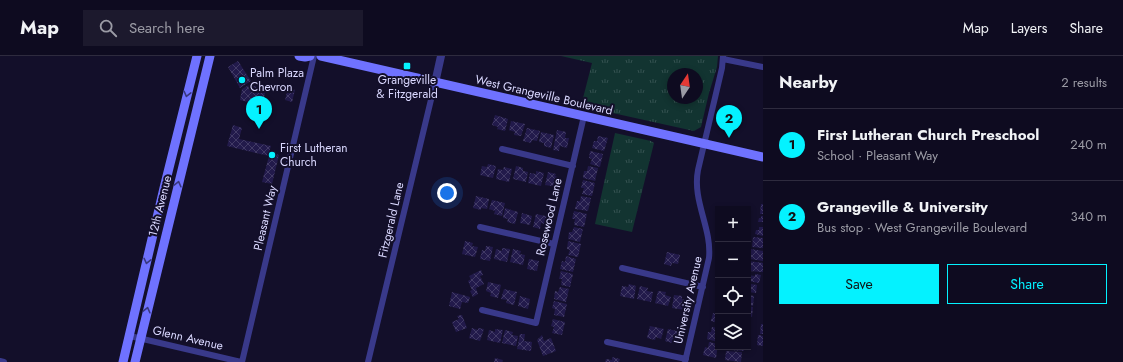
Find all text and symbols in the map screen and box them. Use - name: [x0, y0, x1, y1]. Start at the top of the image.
- search box: [83, 10, 363, 46]
- text: Map: [20, 14, 59, 41]
- icon: search: [97, 17, 119, 39]
- text: Search here: [129, 17, 205, 39]
- text: Map: [963, 18, 989, 38]
- text: Layers: [1011, 18, 1047, 38]
- text: Share: [1069, 18, 1103, 38]
- marker: Grangeville & Fitzgerald: [402, 61, 412, 71]
- place label: Palm Plaza Chevron: [250, 64, 304, 96]
- north arrow: [667, 68, 703, 104]
- street label: West Grangeville Boulevard: [473, 70, 615, 120]
- text: Nearby: [779, 70, 837, 94]
- place label: Grangeville & Fitzgerald: [376, 71, 438, 103]
- text: 2 results: [1061, 73, 1107, 92]
- marker: Palm Plaza Chevron: [237, 75, 247, 85]
- one-way arrow: [183, 90, 192, 97]
- pin: 1: [246, 96, 272, 129]
- pin: 2: [716, 105, 742, 138]
- text: First Lutheran Church Preschool: [817, 124, 1039, 146]
- text: 1: [789, 135, 795, 154]
- text: 240 m: [1070, 135, 1107, 154]
- place label: First Lutheran Church: [280, 139, 348, 171]
- text: School · Pleasant Way: [817, 146, 938, 165]
- marker: First Lutheran Church: [267, 150, 277, 160]
- street label: 12th Avenue: [144, 174, 176, 238]
- street label: Rosewood Lane: [531, 176, 567, 258]
- street label: Fitzgerald Lane: [374, 180, 408, 260]
- one-way arrow: [173, 181, 182, 188]
- street label: Pleasant Way: [249, 183, 281, 252]
- your location: [437, 183, 457, 203]
- text: Grangeville & University: [817, 196, 988, 218]
- map controls: [715, 206, 751, 350]
- button: +: [715, 206, 751, 242]
- text: 2: [788, 207, 796, 226]
- text: 340 m: [1070, 207, 1107, 226]
- text: Bus stop · West Grangeville Boulevard: [817, 218, 1027, 237]
- button: −: [715, 242, 751, 278]
- street label: University Avenue: [669, 254, 707, 346]
- one-way arrow: [143, 258, 151, 264]
- button: Save: [779, 264, 939, 304]
- button: Share: [947, 264, 1107, 304]
- button: locate: [715, 278, 751, 314]
- one-way arrow: [143, 307, 151, 314]
- button: layers: [715, 314, 751, 350]
- street label: Glenn Avenue: [151, 321, 225, 355]

